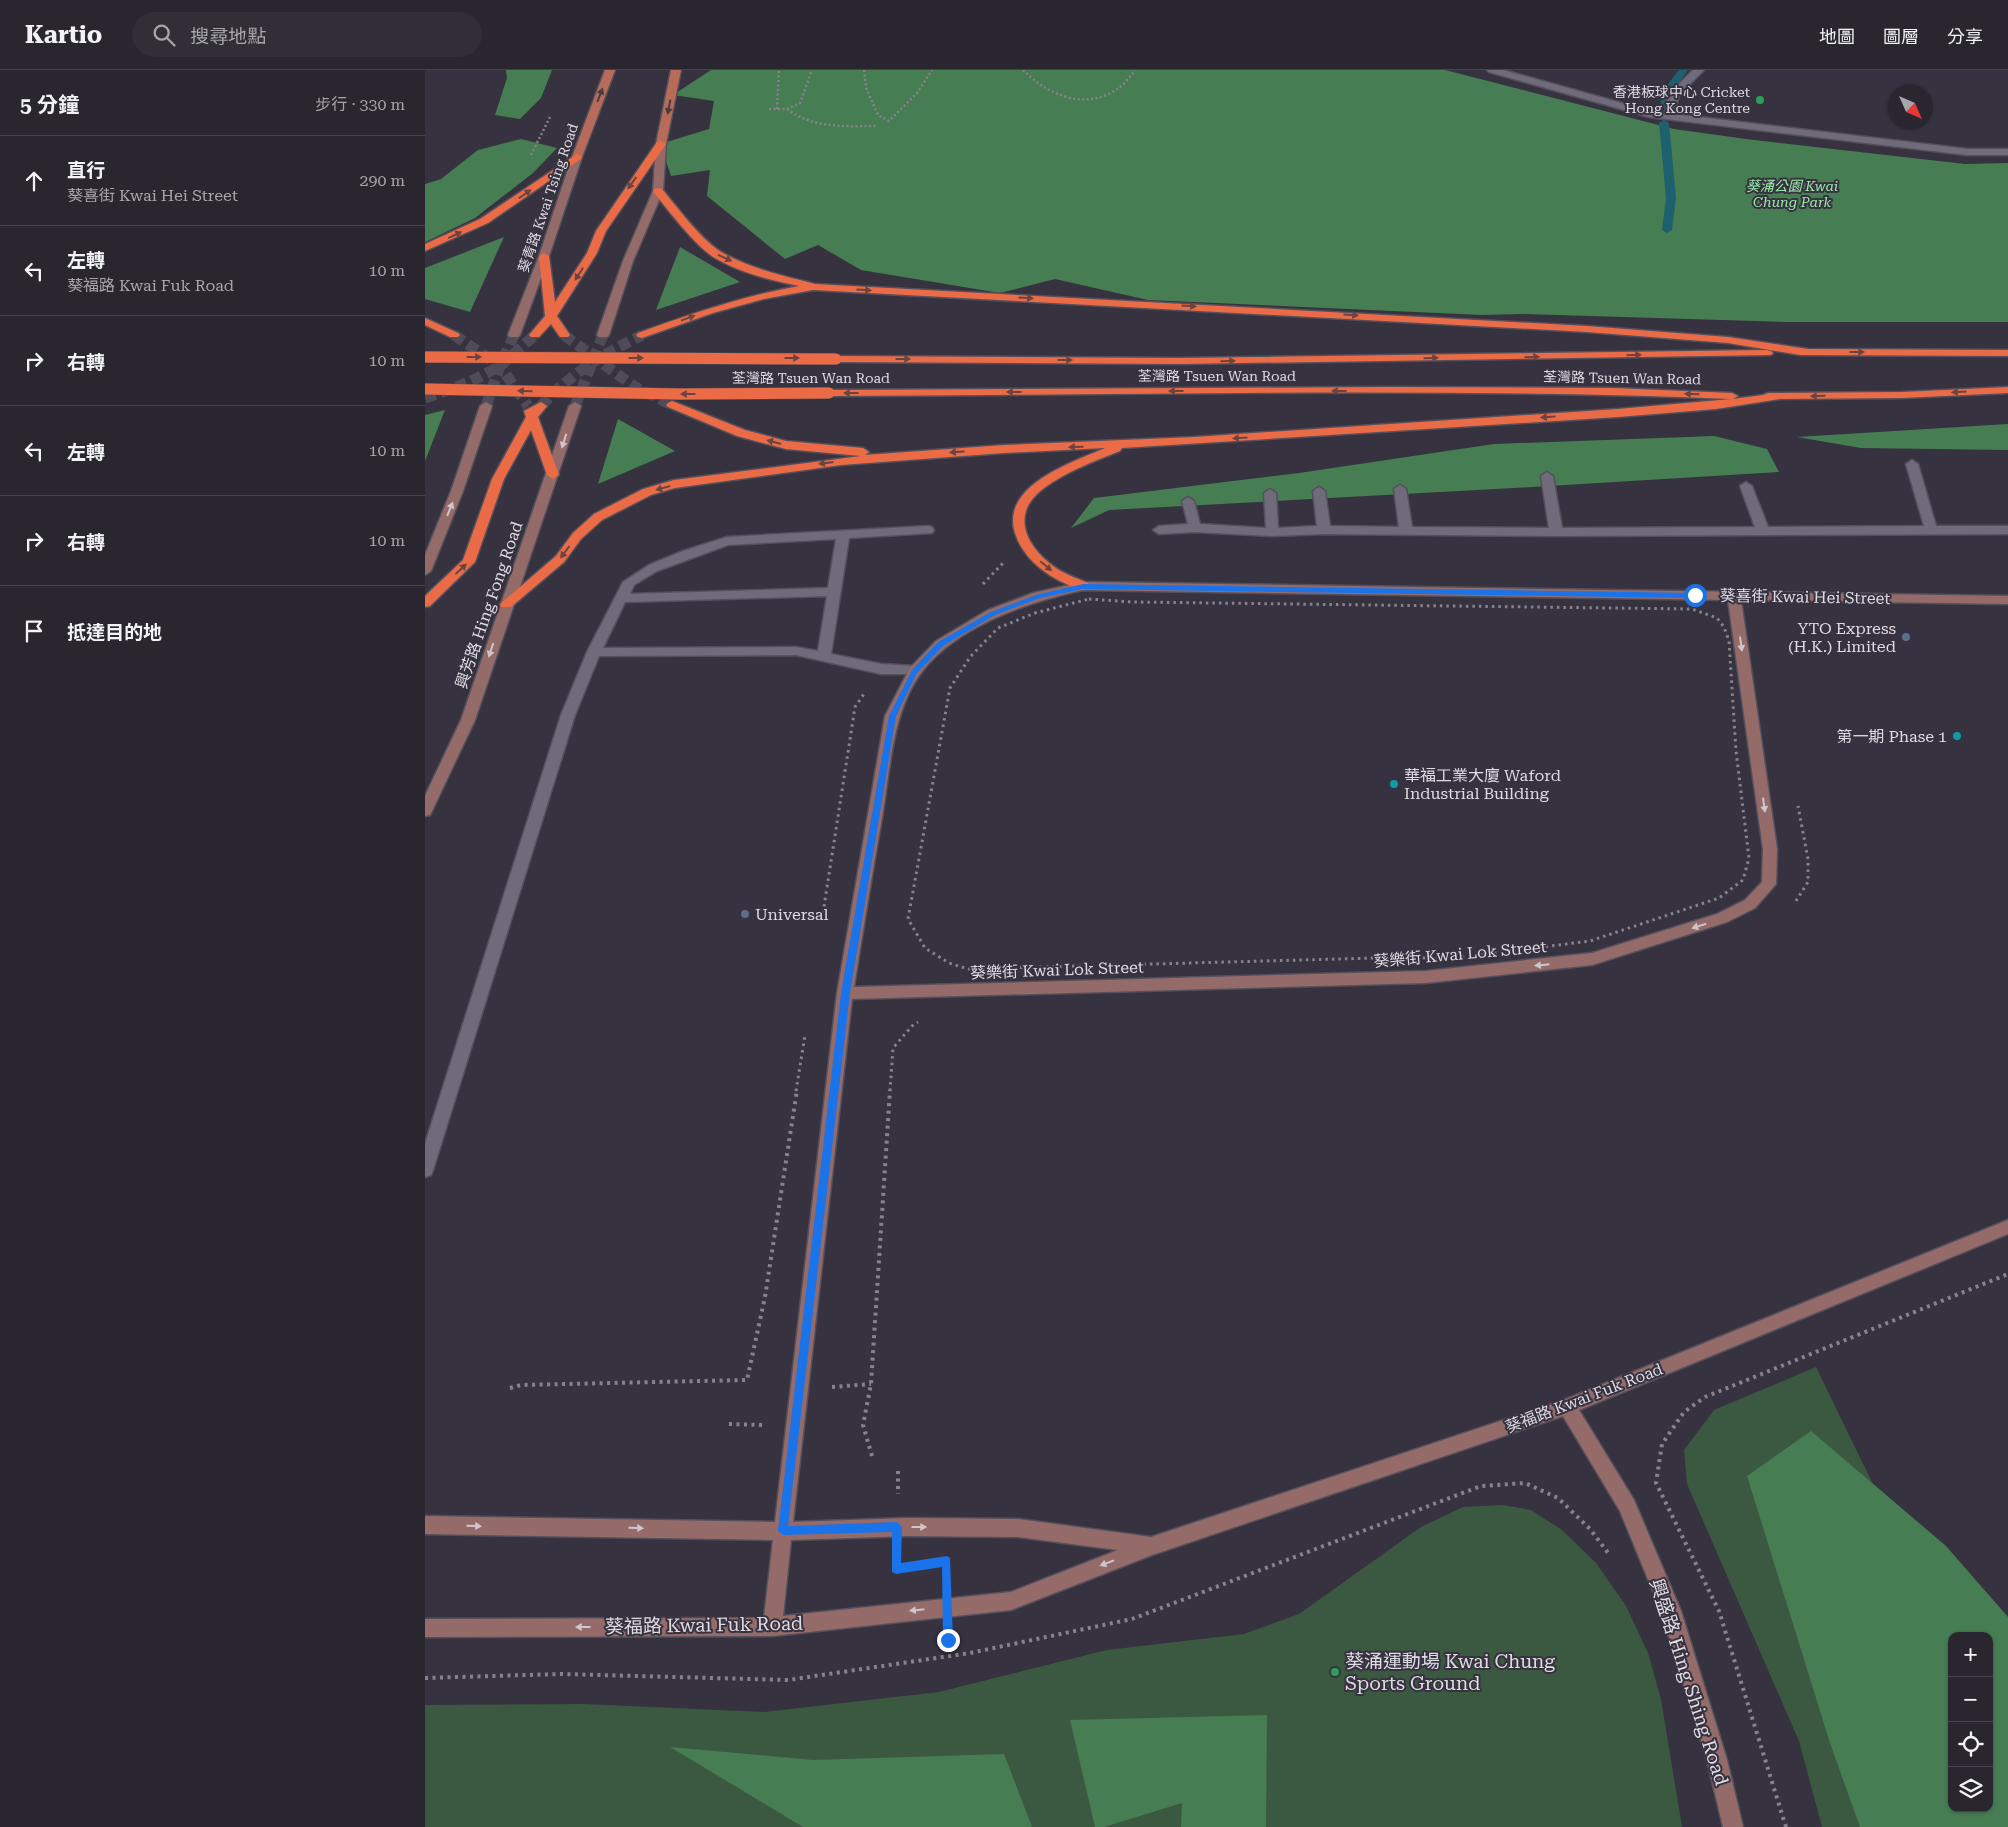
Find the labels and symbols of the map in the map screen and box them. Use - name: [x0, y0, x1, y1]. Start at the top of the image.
- place label: 香港板球中心 Cricket Hong Kong Centre: [1613, 84, 1750, 116]
- north arrow: [1888, 85, 1933, 130]
- one-way arrow: [597, 88, 605, 102]
- marker: 香港板球中心 Cricket Hong Kong Centre: [1754, 94, 1766, 106]
- one-way arrow: [665, 100, 673, 115]
- street label: 葵青路 Kwai Tsing Road: [515, 121, 581, 275]
- one-way arrow: [627, 177, 637, 190]
- park label: 葵涌公園 Kwai Chung Park: [1746, 178, 1838, 210]
- one-way arrow: [518, 189, 531, 199]
- one-way arrow: [447, 230, 462, 239]
- one-way arrow: [718, 254, 732, 262]
- one-way arrow: [574, 268, 583, 281]
- one-way arrow: [856, 286, 872, 294]
- one-way arrow: [1019, 294, 1035, 302]
- one-way arrow: [1181, 303, 1197, 311]
- one-way arrow: [1343, 311, 1359, 319]
- one-way arrow: [681, 314, 696, 322]
- one-way arrow: [1849, 348, 1865, 356]
- one-way arrow: [1626, 351, 1642, 359]
- one-way arrow: [1524, 352, 1540, 360]
- one-way arrow: [466, 353, 482, 361]
- one-way arrow: [628, 354, 644, 362]
- one-way arrow: [784, 354, 800, 362]
- one-way arrow: [1423, 354, 1439, 362]
- one-way arrow: [895, 355, 911, 363]
- one-way arrow: [1057, 356, 1073, 364]
- one-way arrow: [1220, 357, 1236, 365]
- street label: 荃灣路 Tsuen Wan Road: [1138, 368, 1296, 384]
- street label: 荃灣路 Tsuen Wan Road: [1543, 369, 1701, 387]
- street label: 荃灣路 Tsuen Wan Road: [732, 370, 890, 386]
- one-way arrow: [517, 387, 533, 395]
- one-way arrow: [1168, 387, 1184, 395]
- one-way arrow: [1330, 387, 1346, 395]
- one-way arrow: [1005, 388, 1021, 396]
- one-way arrow: [1951, 388, 1967, 396]
- one-way arrow: [843, 389, 859, 397]
- one-way arrow: [680, 390, 696, 398]
- one-way arrow: [1684, 390, 1700, 398]
- one-way arrow: [1810, 392, 1826, 400]
- one-way arrow: [1539, 414, 1555, 422]
- one-way arrow: [560, 433, 567, 448]
- one-way arrow: [1231, 435, 1247, 443]
- one-way arrow: [766, 438, 781, 446]
- one-way arrow: [1067, 443, 1083, 451]
- one-way arrow: [948, 448, 964, 456]
- one-way arrow: [818, 459, 834, 467]
- one-way arrow: [656, 484, 671, 492]
- one-way arrow: [446, 502, 454, 516]
- street label: 興芳路 Hing Fong Road: [451, 519, 527, 691]
- one-way arrow: [560, 545, 570, 559]
- one-way arrow: [1039, 560, 1052, 571]
- one-way arrow: [454, 563, 466, 575]
- route start: [1684, 584, 1707, 607]
- street label: 葵喜街 Kwai Hei Street: [1719, 586, 1891, 608]
- place label: YTO Express (H.K.) Limited: [1788, 619, 1896, 656]
- marker: YTO Express (H.K.) Limited: [1900, 631, 1912, 643]
- one-way arrow: [1737, 637, 1745, 653]
- one-way arrow: [486, 643, 494, 658]
- place label: 第一期 Phase 1: [1836, 727, 1947, 746]
- marker: 第一期 Phase 1: [1951, 730, 1963, 742]
- place label: 華福工業大廈 Waford Industrial Building: [1404, 766, 1561, 803]
- marker: 華福工業大廈 Waford Industrial Building: [1388, 778, 1400, 790]
- one-way arrow: [1760, 797, 1768, 813]
- place label: Universal: [755, 905, 828, 924]
- marker: Universal: [739, 908, 751, 920]
- one-way arrow: [1692, 922, 1707, 930]
- street label: 葵樂街 Kwai Lok Street: [1373, 937, 1547, 971]
- street label: 葵樂街 Kwai Lok Street: [970, 957, 1144, 983]
- one-way arrow: [1534, 961, 1550, 969]
- street label: 葵福路 Kwai Fuk Road: [1503, 1359, 1665, 1437]
- one-way arrow: [466, 1522, 482, 1530]
- one-way arrow: [911, 1523, 927, 1531]
- one-way arrow: [628, 1525, 644, 1533]
- one-way arrow: [1100, 1560, 1114, 1568]
- street label: 興盛路 Hing Shing Road: [1645, 1576, 1733, 1788]
- one-way arrow: [909, 1607, 925, 1615]
- street label: 葵福路 Kwai Fuk Road: [605, 1612, 803, 1638]
- one-way arrow: [575, 1623, 591, 1631]
- route end: [937, 1629, 960, 1652]
- place label: 葵涌運動場 Kwai Chung Sports Ground: [1345, 1650, 1555, 1695]
- marker: 葵涌運動場 Kwai Chung Sports Ground: [1329, 1666, 1341, 1678]

